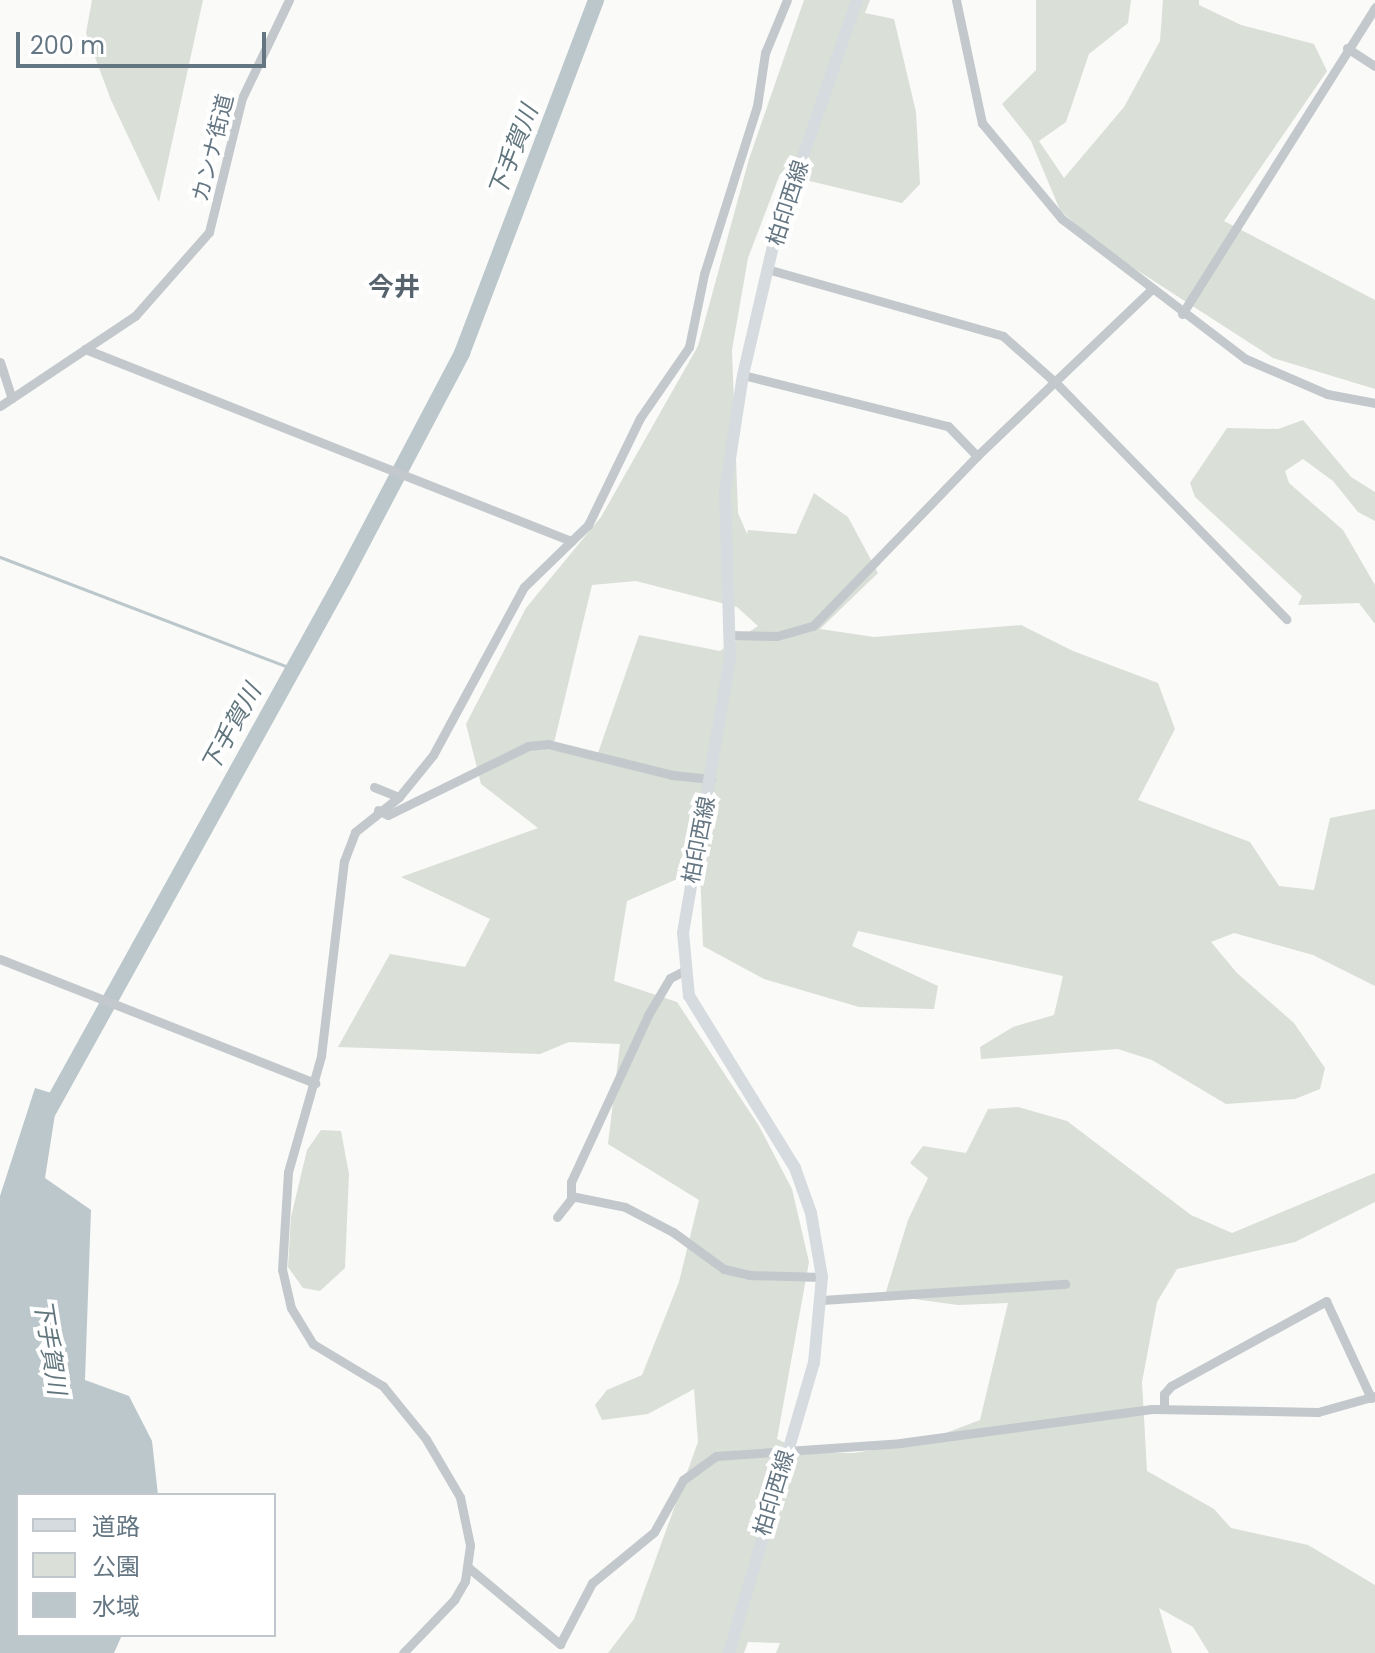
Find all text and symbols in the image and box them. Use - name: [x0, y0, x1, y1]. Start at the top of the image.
- scale bar: [20, 16, 270, 66]
- text: 200 m: [30, 29, 105, 62]
- street label: カンナ街道: [187, 91, 239, 205]
- water label: 下手賀川: [482, 101, 544, 201]
- street label: 柏印西線: [762, 157, 814, 249]
- district label: 今井: [368, 272, 420, 304]
- water label: 下手賀川: [195, 679, 267, 777]
- street label: 柏印西線: [678, 794, 720, 886]
- water label: 下手賀川: [28, 1297, 72, 1397]
- street label: 柏印西線: [749, 1447, 799, 1539]
- legend: [16, 1493, 276, 1637]
- text: 道路: [92, 1510, 140, 1543]
- text: 公園: [92, 1550, 140, 1583]
- text: 水域: [92, 1590, 140, 1623]

